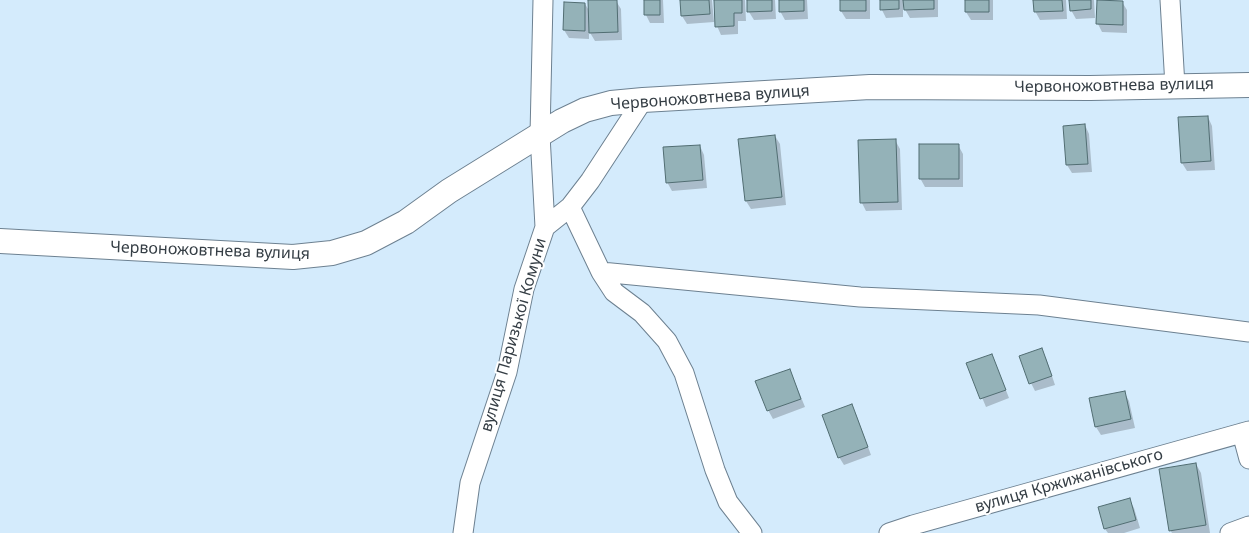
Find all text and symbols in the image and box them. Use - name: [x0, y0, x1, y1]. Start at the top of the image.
- street label: Червоножовтнева вулиця: [1014, 75, 1214, 97]
- street label: Червоножовтнева вулиця: [610, 81, 810, 115]
- street label: вулиця Паризької Комуни: [477, 236, 551, 434]
- street label: Червоножовтнева вулиця: [110, 238, 310, 264]
- street label: вулиця Кржижанівського: [973, 445, 1165, 517]

